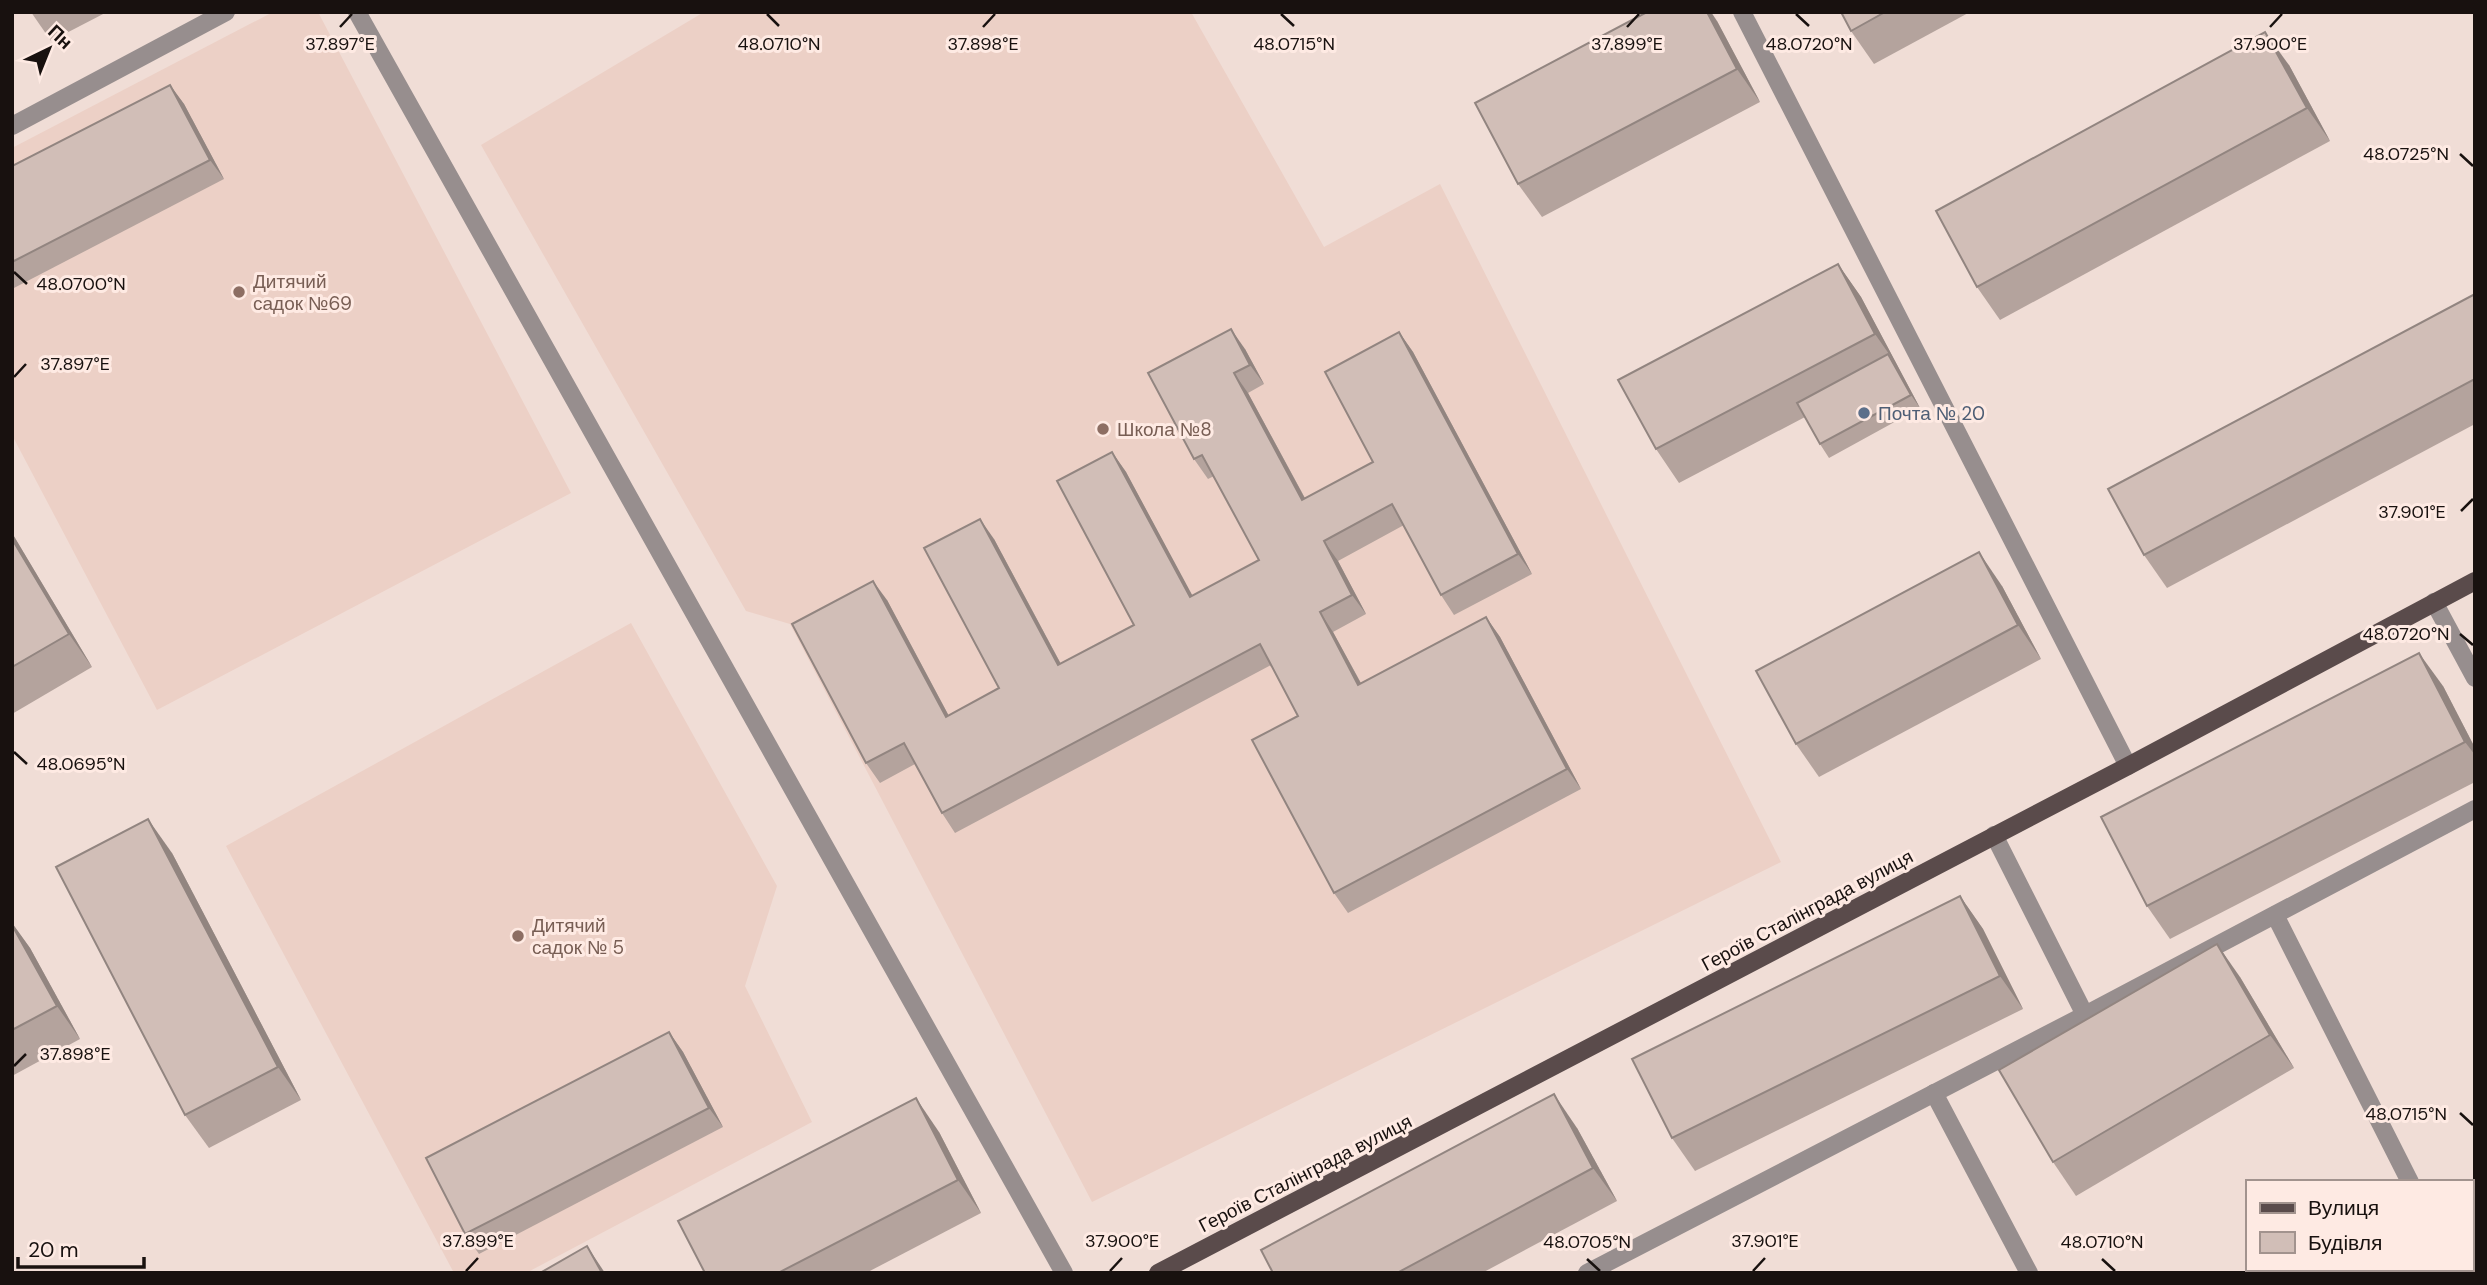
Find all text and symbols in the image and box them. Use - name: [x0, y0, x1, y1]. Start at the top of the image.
- north arrow: [14, 14, 84, 84]
- text: Пн: [43, 19, 78, 55]
- text: 37.897°E: [305, 32, 375, 56]
- text: 48.0710°N: [738, 32, 821, 56]
- text: 37.898°E: [947, 32, 1019, 56]
- text: 48.0715°N: [1253, 32, 1335, 56]
- text: 37.899°E: [1591, 32, 1663, 56]
- text: 48.0720°N: [1765, 32, 1853, 56]
- text: 37.900°E: [2233, 32, 2307, 56]
- text: 48.0725°N: [2363, 142, 2449, 166]
- place label: Дитячий садок №69: [253, 269, 352, 316]
- text: 48.0700°N: [36, 272, 126, 296]
- marker: Дитячий садок №69: [231, 284, 247, 300]
- text: 37.897°E: [40, 352, 110, 376]
- place label: Почта № 20: [1878, 401, 1985, 426]
- marker: Почта № 20: [1856, 405, 1872, 421]
- place label: Школа №8: [1117, 417, 1212, 442]
- marker: Школа №8: [1095, 421, 1111, 437]
- text: 37.901°E: [2378, 500, 2446, 524]
- text: 48.0720°N: [2362, 622, 2450, 646]
- text: 48.0695°N: [37, 752, 125, 776]
- street label: Героїв Сталінграда вулиця: [1697, 844, 1917, 977]
- place label: Дитячий садок № 5: [532, 913, 624, 960]
- marker: Дитячий садок № 5: [510, 928, 526, 944]
- text: 37.898°E: [39, 1042, 111, 1066]
- text: 48.0715°N: [2365, 1102, 2447, 1126]
- street label: Героїв Сталінграда вулиця: [1194, 1109, 1416, 1238]
- legend: [2246, 1180, 2473, 1271]
- text: Вулиця: [2308, 1194, 2379, 1222]
- scale bar: [18, 1226, 144, 1270]
- text: 37.899°E: [442, 1229, 514, 1253]
- text: 37.900°E: [1085, 1229, 1159, 1253]
- text: 37.901°E: [1731, 1229, 1799, 1253]
- text: Будівля: [2308, 1229, 2382, 1257]
- text: 48.0705°N: [1543, 1230, 1631, 1254]
- text: 48.0710°N: [2061, 1230, 2144, 1254]
- text: 20 m: [28, 1236, 79, 1264]

